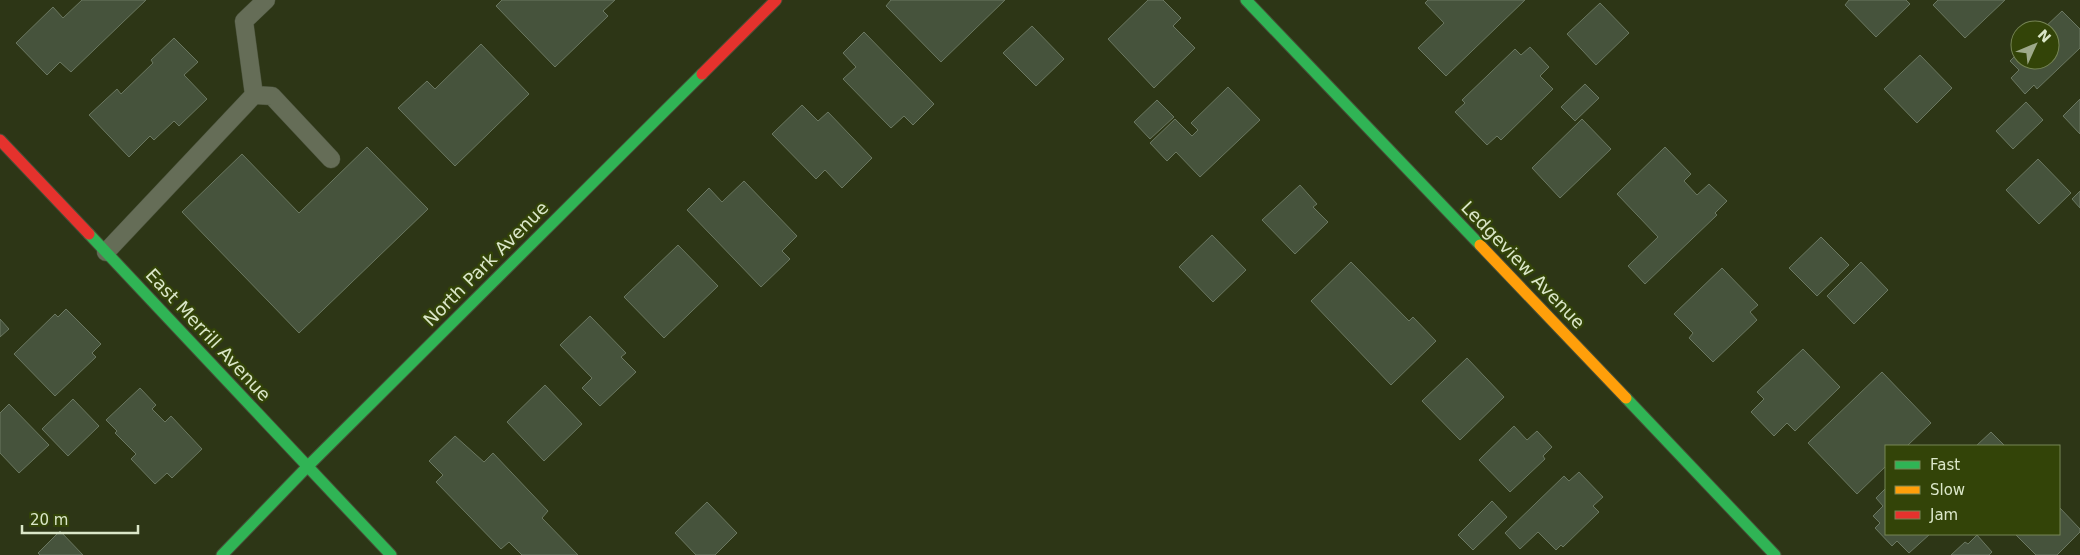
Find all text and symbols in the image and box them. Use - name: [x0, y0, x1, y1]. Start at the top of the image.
- north arrow: [2010, 20, 2060, 70]
- text: N: [2035, 26, 2054, 46]
- street label: North Park Avenue: [419, 197, 552, 330]
- street label: Ledgeview Avenue: [1457, 197, 1590, 333]
- street label: East Merrill Avenue: [142, 264, 275, 405]
- legend: [1885, 445, 2060, 535]
- text: Fast: [1930, 456, 1960, 474]
- text: Slow: [1930, 481, 1965, 499]
- scale bar: [22, 502, 139, 534]
- text: Jam: [1929, 506, 1958, 524]
- text: 20 m: [30, 511, 68, 529]

